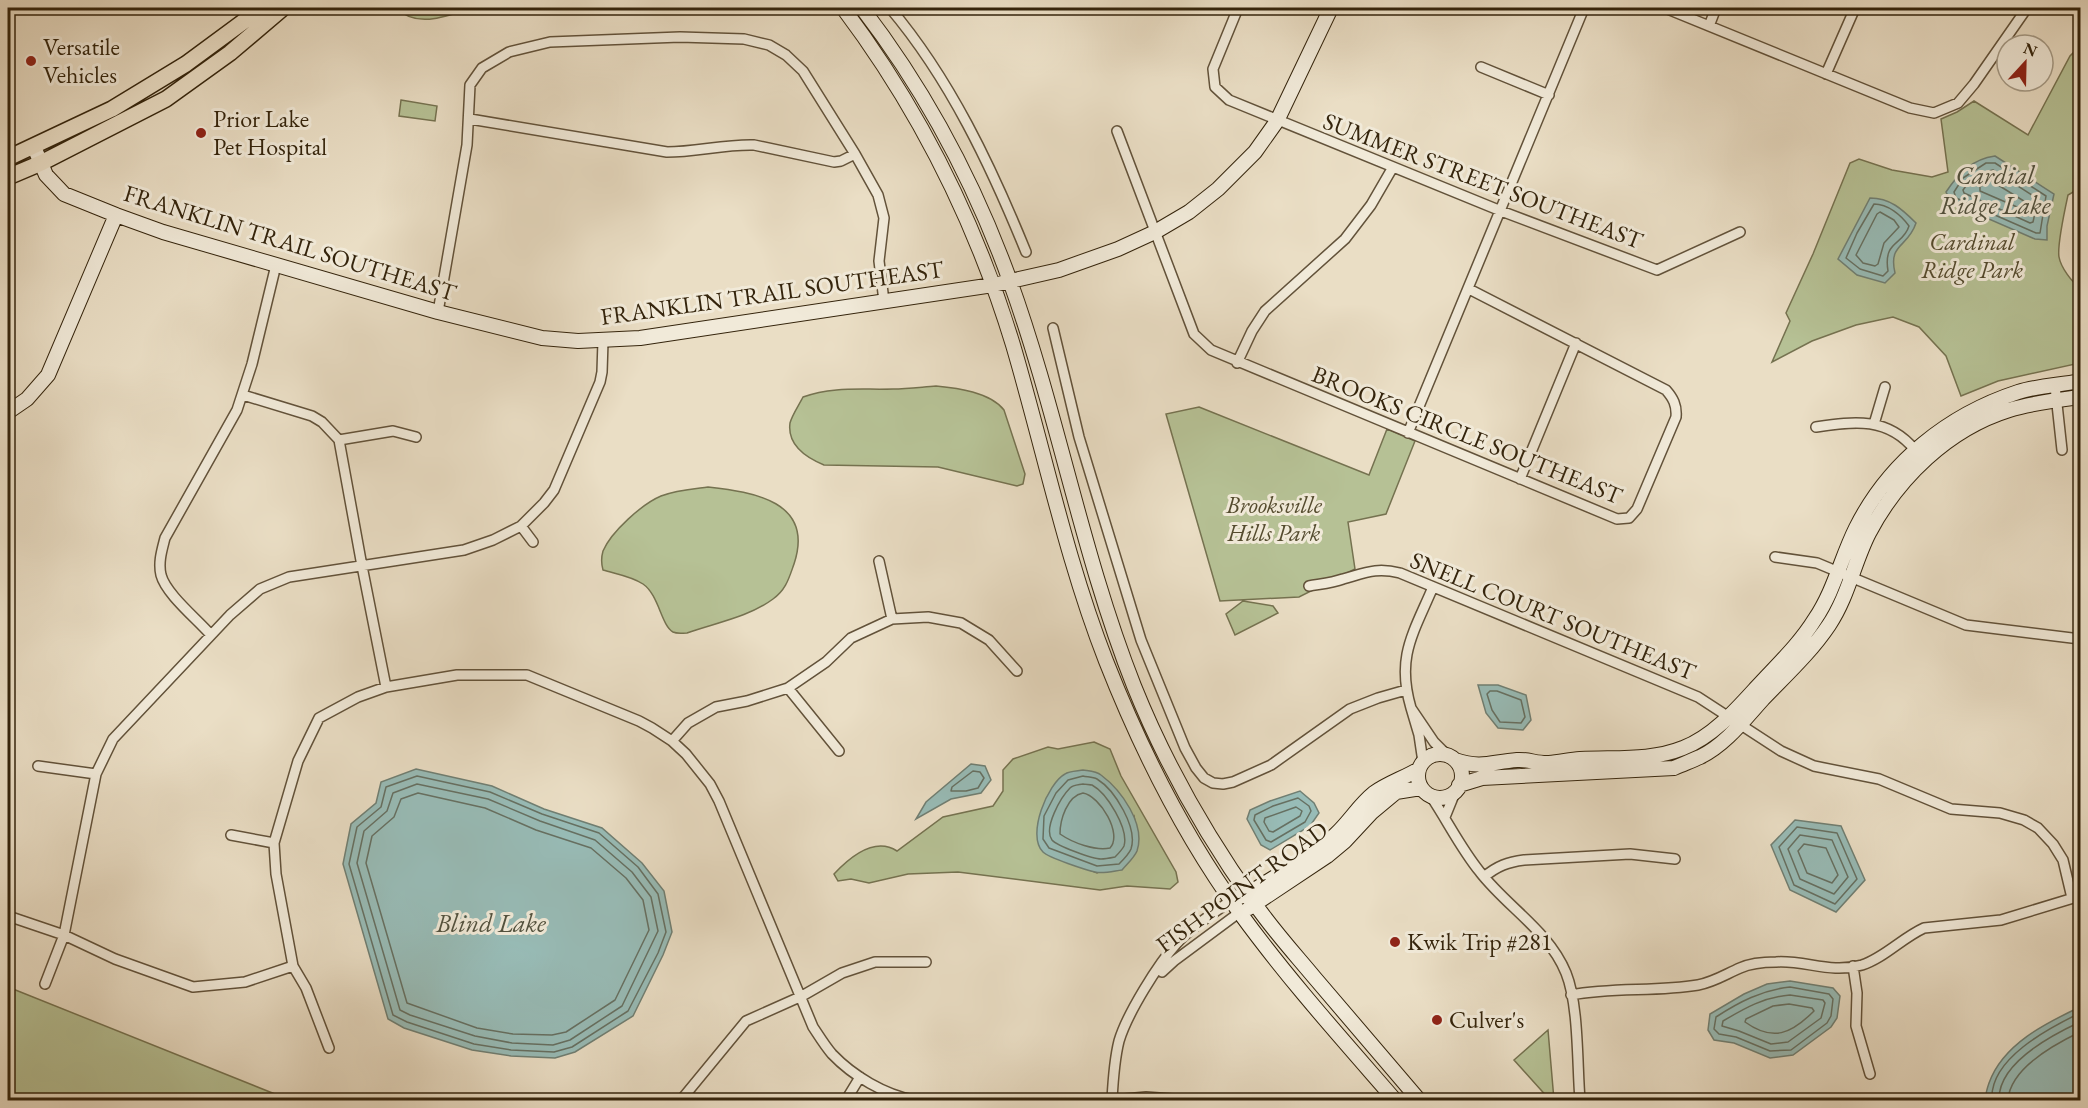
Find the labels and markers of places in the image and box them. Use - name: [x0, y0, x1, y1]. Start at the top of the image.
- place label: Versatile Vehicles: [43, 31, 120, 90]
- marker: Versatile Vehicles: [24, 54, 38, 68]
- place label: Prior Lake Pet Hospital: [213, 103, 327, 162]
- marker: Prior Lake Pet Hospital: [194, 126, 208, 140]
- place label: Kwik Trip #281: [1407, 926, 1552, 957]
- marker: Kwik Trip #281: [1388, 935, 1402, 949]
- place label: Culver's: [1449, 1004, 1524, 1035]
- marker: Culver's: [1430, 1013, 1444, 1027]

